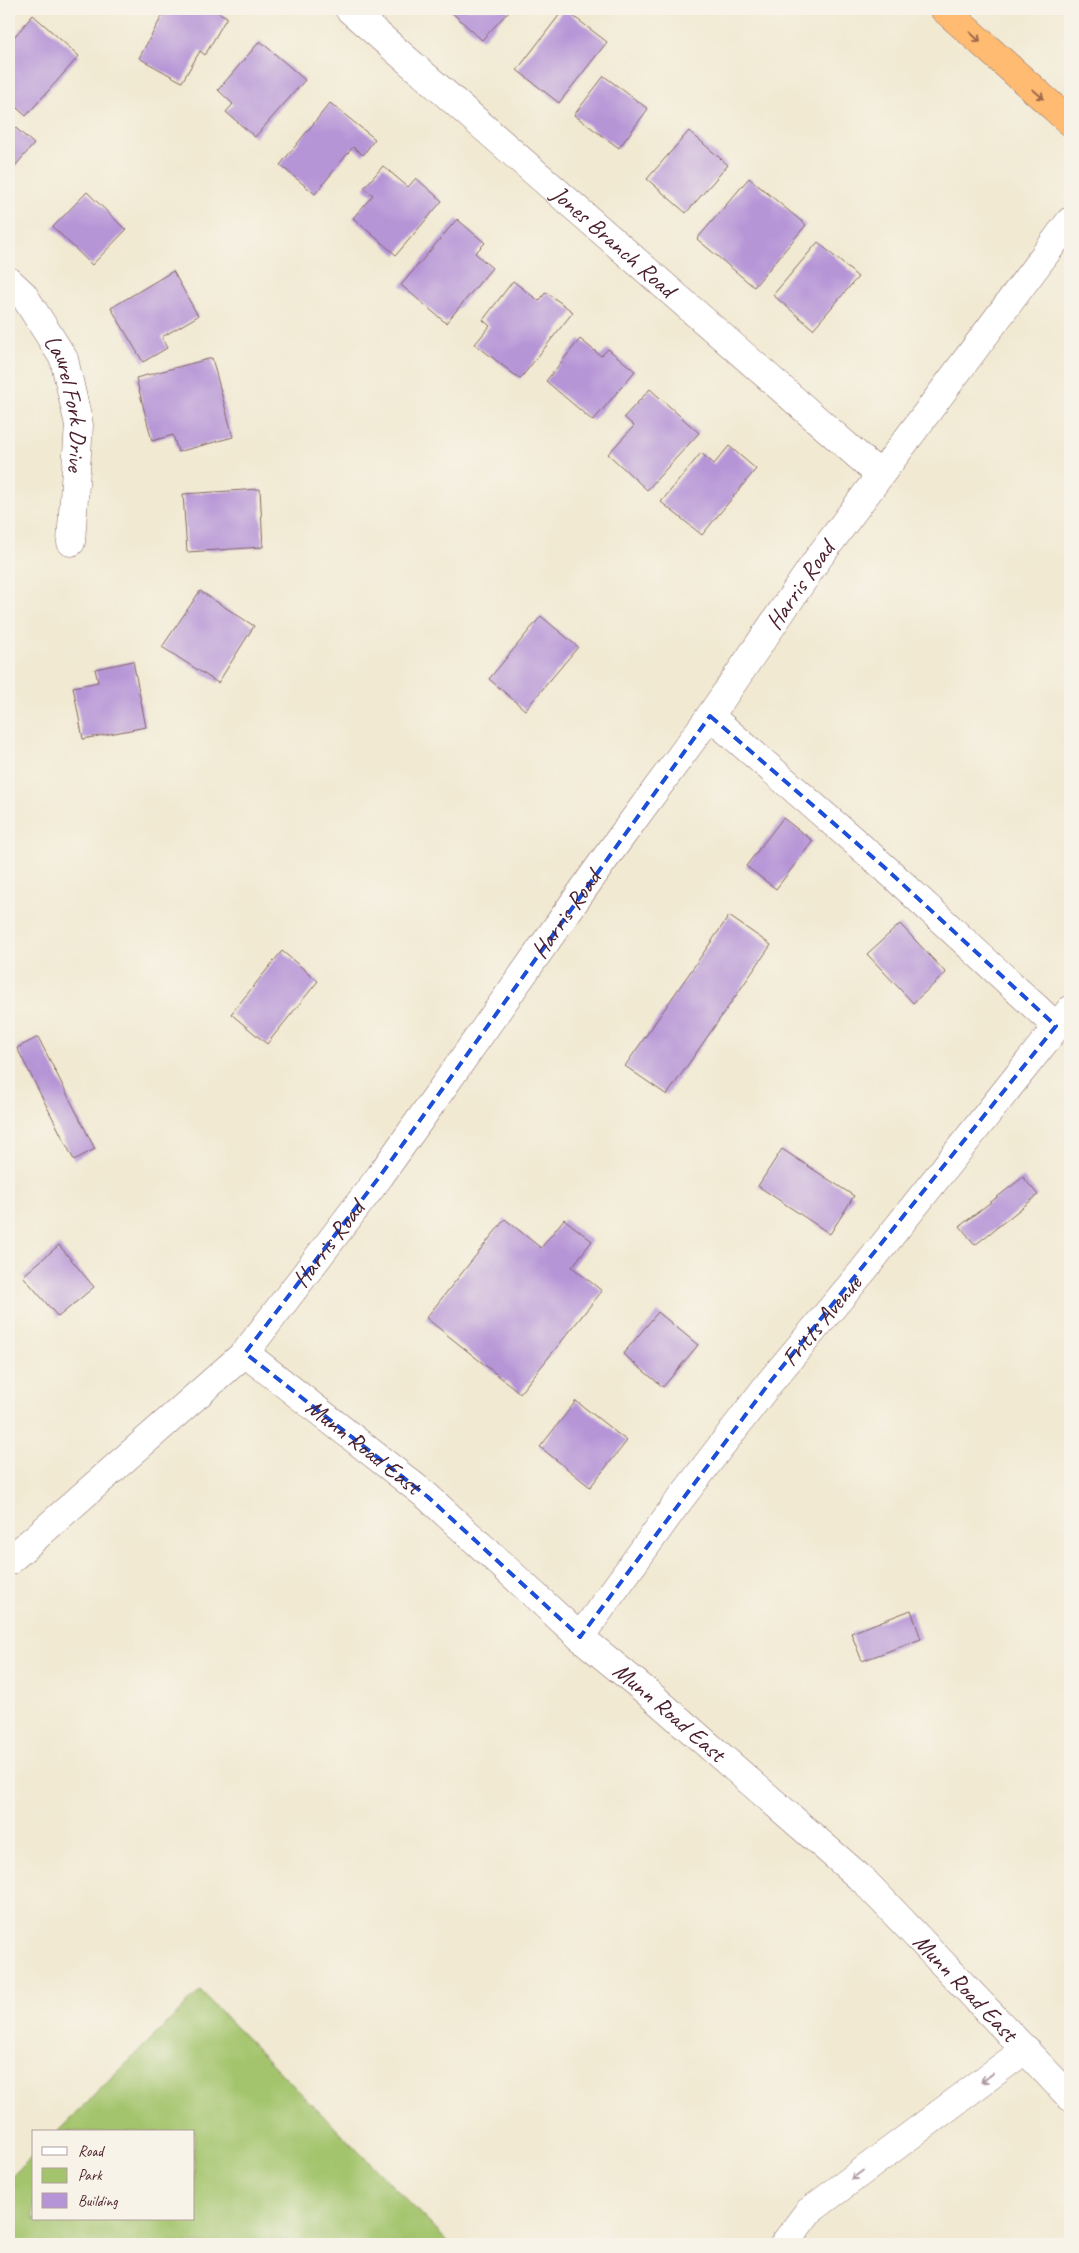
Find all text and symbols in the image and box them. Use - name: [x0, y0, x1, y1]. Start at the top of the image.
- one-way arrow: [969, 31, 982, 43]
- one-way arrow: [1031, 88, 1044, 99]
- street label: Jones Branch Road: [545, 178, 684, 306]
- street label: Laurel Fork Drive: [37, 329, 94, 475]
- street label: Harris Road: [759, 532, 843, 635]
- street label: Harris Road: [524, 862, 609, 964]
- street label: Harris Road: [286, 1192, 373, 1293]
- street label: Fritts Avenue: [775, 1267, 869, 1372]
- street label: Munn Road East: [300, 1392, 429, 1502]
- street label: Munn Road East: [607, 1655, 733, 1770]
- street label: Munn Road East: [907, 1927, 1025, 2049]
- one-way arrow: [980, 2073, 994, 2083]
- legend: [32, 2130, 195, 2220]
- text: Road: [78, 2142, 105, 2161]
- text: Park: [78, 2166, 103, 2185]
- one-way arrow: [851, 2170, 864, 2181]
- text: Building: [78, 2192, 118, 2211]

